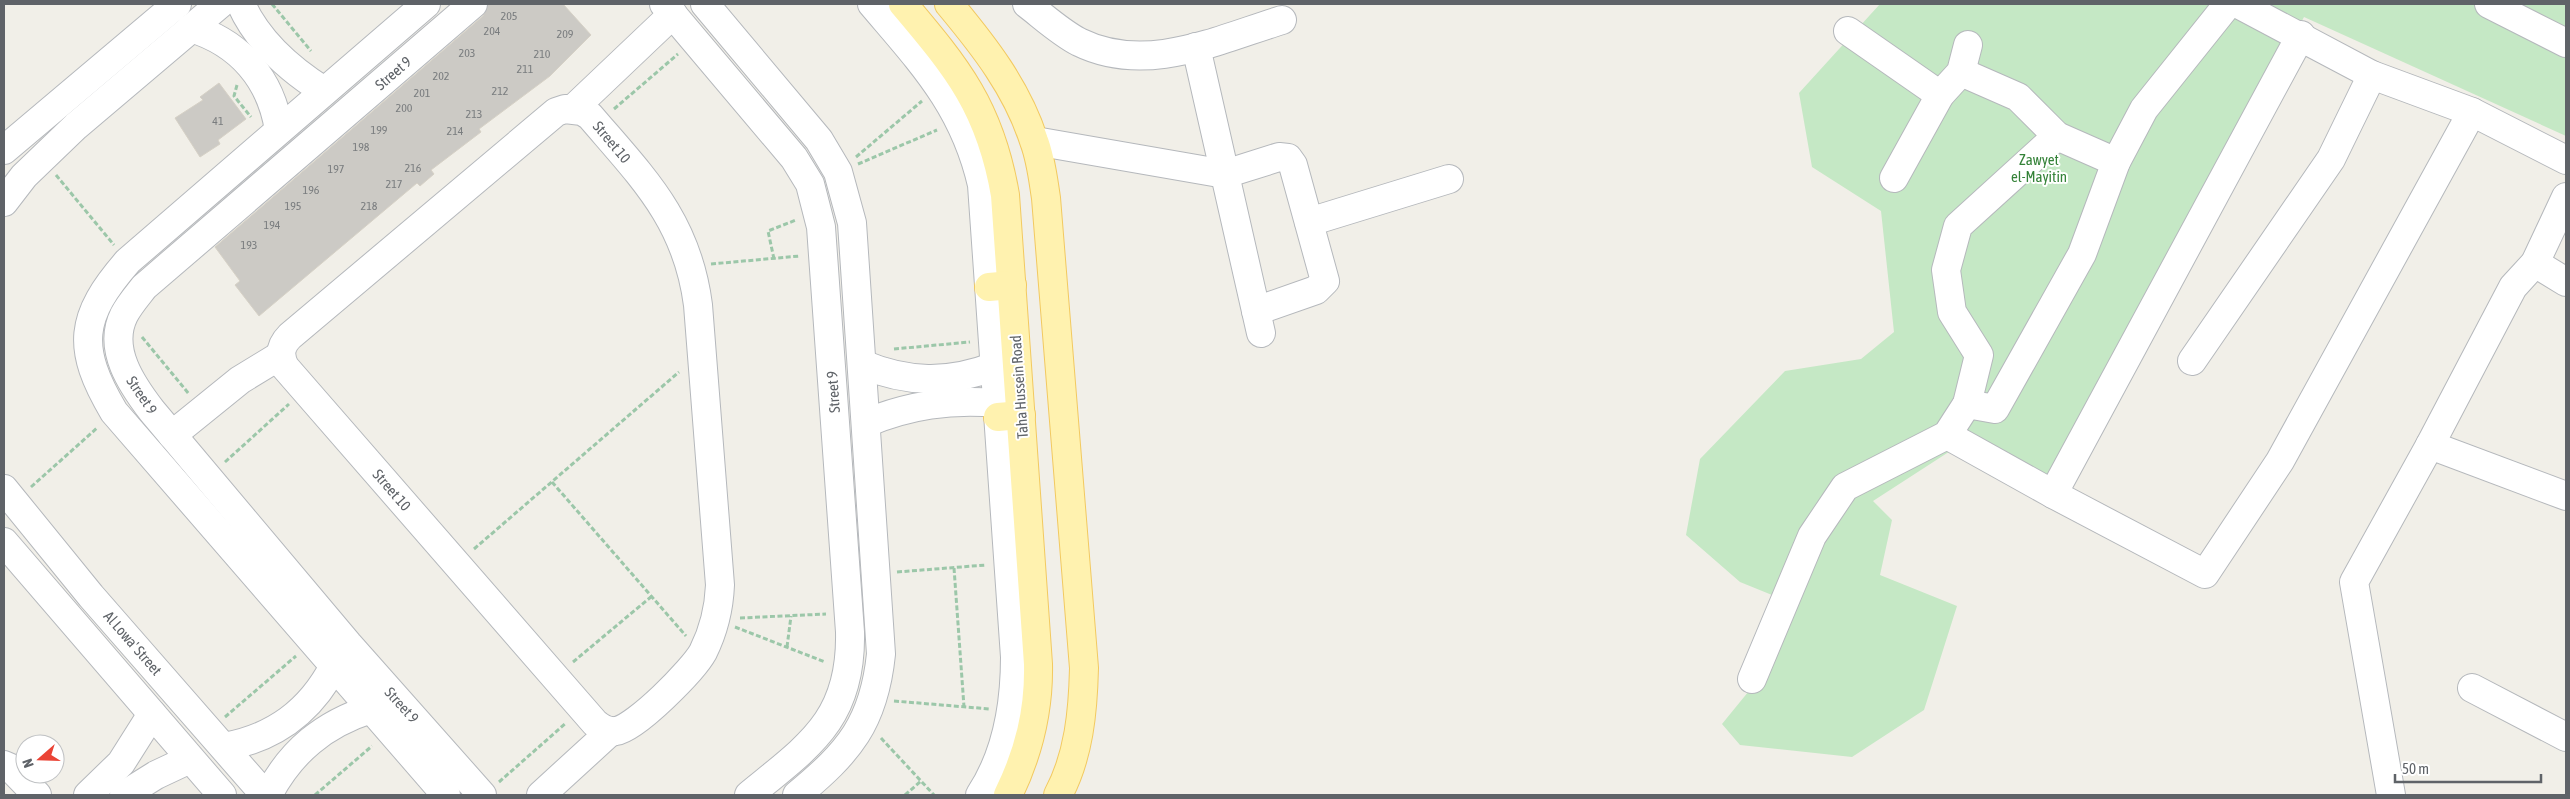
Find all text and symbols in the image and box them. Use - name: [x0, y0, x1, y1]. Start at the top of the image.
- house number: 205: [501, 9, 517, 23]
- house number: 204: [484, 24, 501, 38]
- house number: 209: [557, 27, 574, 41]
- house number: 203: [459, 46, 475, 60]
- house number: 210: [534, 47, 551, 61]
- street label: Street 9: [372, 53, 414, 93]
- house number: 211: [517, 62, 534, 76]
- house number: 202: [433, 69, 449, 83]
- house number: 212: [492, 84, 508, 98]
- house number: 201: [414, 86, 431, 100]
- house number: 200: [396, 101, 413, 115]
- house number: 213: [466, 107, 482, 121]
- house number: 41: [212, 114, 224, 128]
- street label: Street 10: [590, 118, 634, 166]
- house number: 199: [371, 123, 388, 137]
- house number: 214: [447, 124, 464, 138]
- house number: 198: [353, 140, 370, 154]
- park label: Zawyet el-Mayitin: [2011, 151, 2067, 185]
- house number: 216: [405, 161, 422, 175]
- house number: 197: [328, 162, 345, 176]
- house number: 217: [386, 177, 403, 191]
- house number: 196: [303, 183, 320, 197]
- house number: 195: [285, 199, 301, 213]
- house number: 218: [361, 199, 378, 213]
- house number: 194: [264, 218, 281, 232]
- house number: 193: [241, 238, 257, 252]
- street label: Taha Hussein Road: [1007, 335, 1031, 439]
- street label: Street 9: [823, 370, 843, 414]
- street label: Street 9: [123, 373, 161, 417]
- street label: Street 10: [369, 466, 415, 514]
- street label: Al Lowa' Street: [101, 608, 165, 678]
- street label: Street 9: [382, 684, 422, 726]
- north arrow: [15, 734, 65, 784]
- scale bar: [2395, 752, 2541, 784]
- text: N: [19, 757, 37, 770]
- text: 50 m: [2402, 760, 2429, 777]

